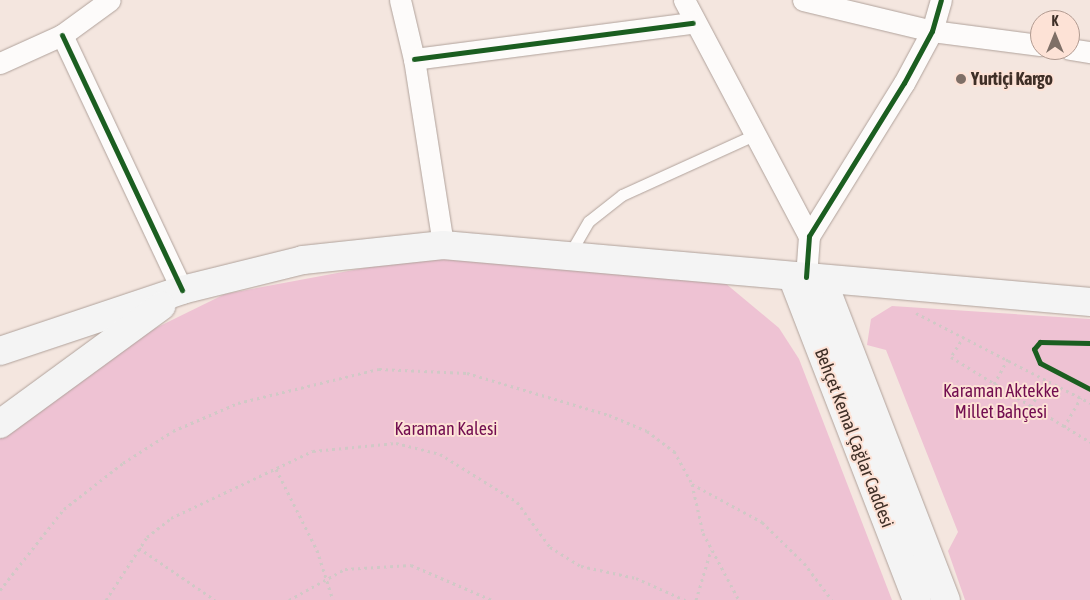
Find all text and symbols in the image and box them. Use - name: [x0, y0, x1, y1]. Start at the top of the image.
- north arrow: [1030, 10, 1080, 60]
- text: K: [1052, 13, 1058, 29]
- place label: Yurtiçi Kargo: [971, 68, 1053, 90]
- marker: Yurtiçi Kargo: [955, 73, 967, 85]
- street label: Behçet Kemal Çağlar Caddesi: [810, 345, 898, 531]
- park label: Karaman Aktekke Millet Bahçesi: [943, 381, 1059, 424]
- park label: Karaman Kalesi: [395, 418, 497, 440]

